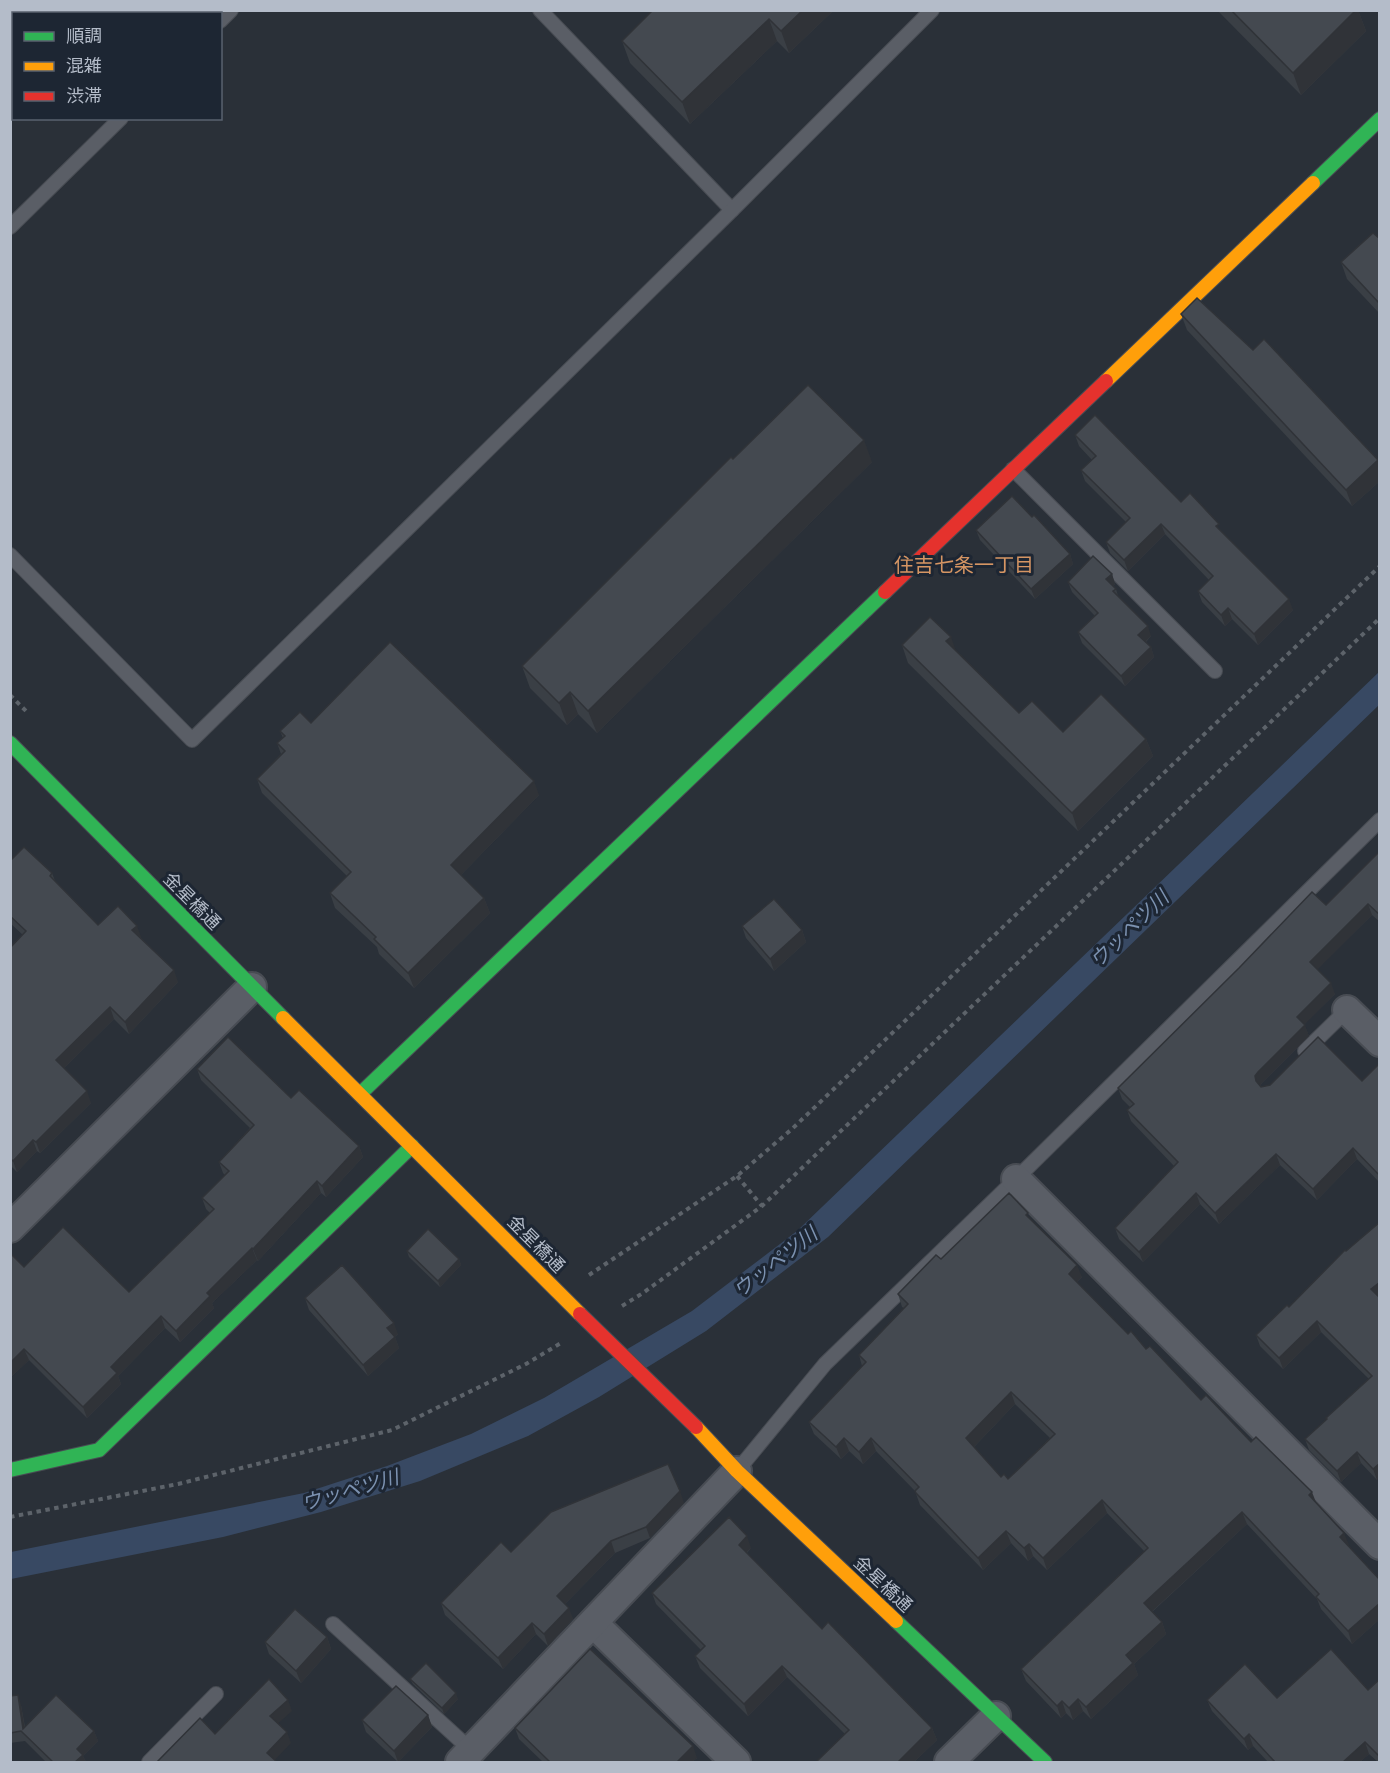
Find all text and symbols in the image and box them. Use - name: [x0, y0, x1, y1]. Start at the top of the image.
- legend: [12, 12, 222, 120]
- text: 順調: [66, 25, 102, 47]
- text: 混雑: [66, 55, 102, 77]
- text: 渋滞: [66, 85, 102, 107]
- district label: 住吉七条一丁目: [894, 554, 1034, 577]
- street label: 金星橋通: [159, 868, 225, 934]
- water label: ウッペツ川: [1085, 885, 1175, 972]
- street label: 金星橋通: [503, 1211, 569, 1277]
- water label: ウッペツ川: [729, 1221, 823, 1302]
- water label: ウッペツ川: [299, 1465, 403, 1515]
- street label: 金星橋通: [849, 1551, 917, 1617]

